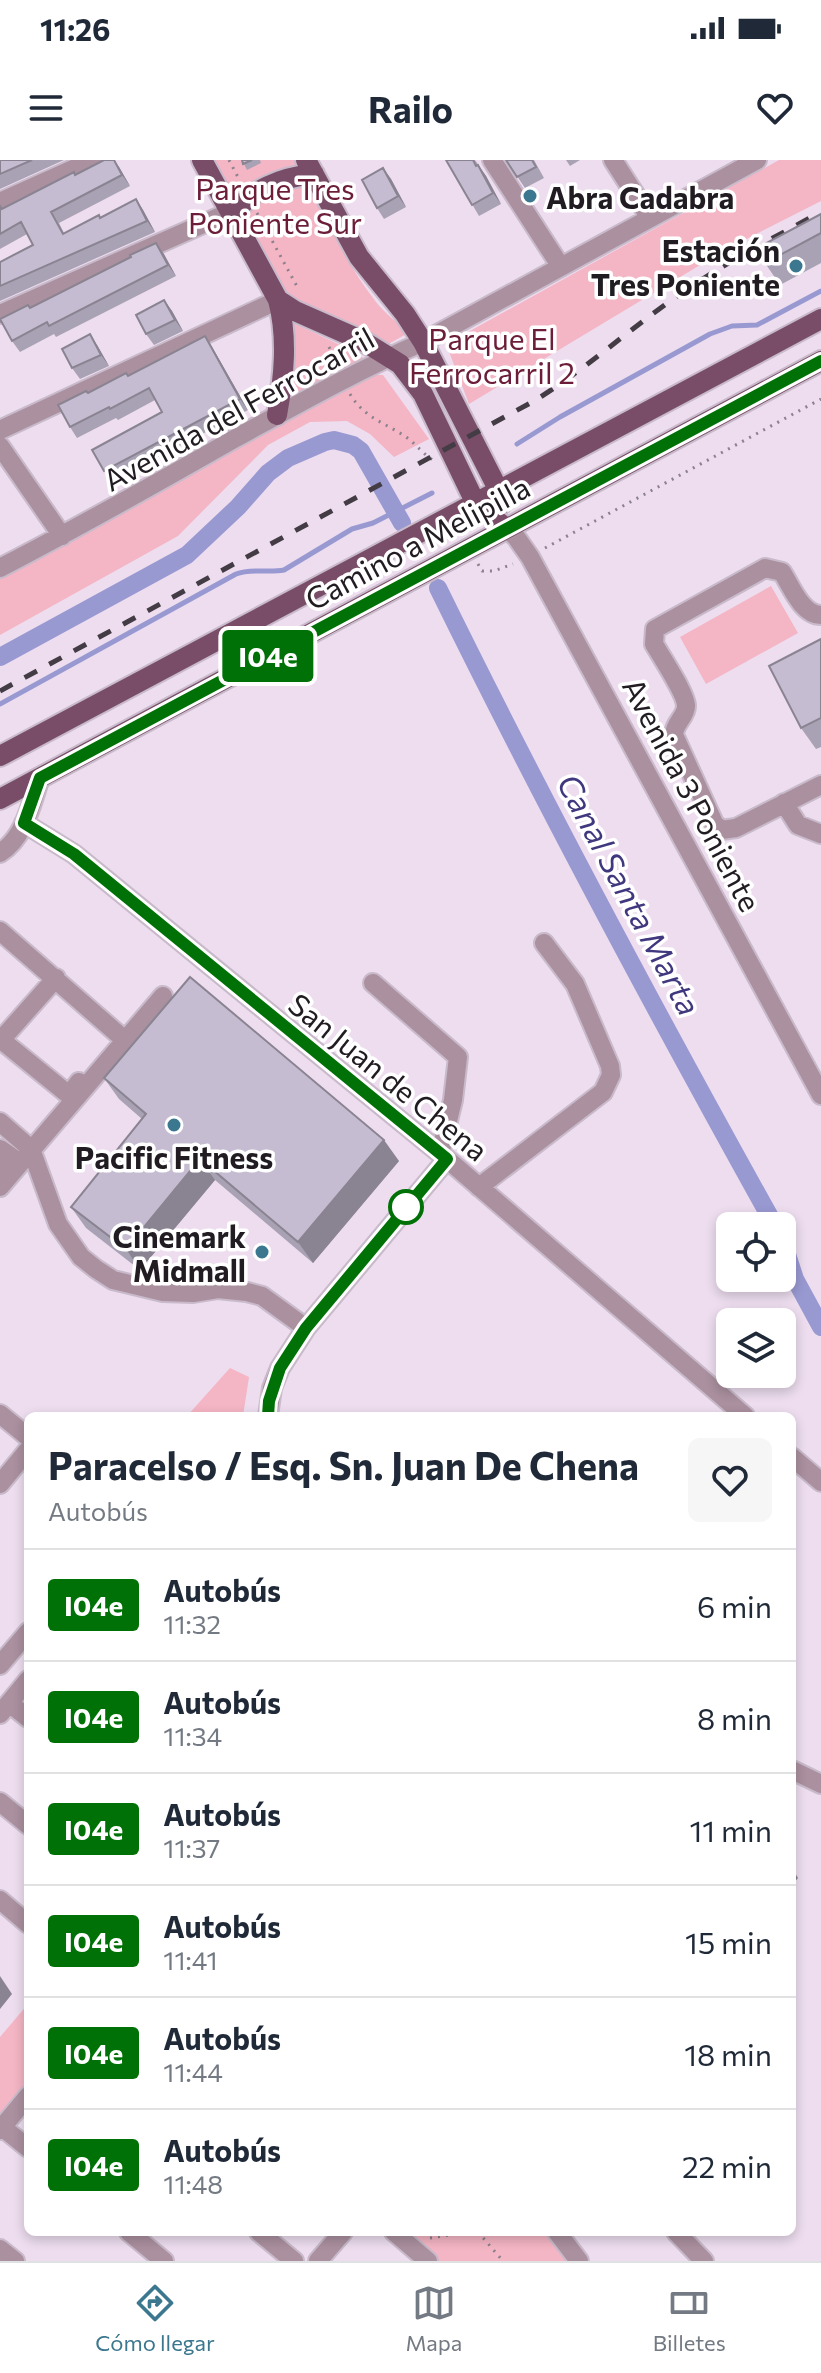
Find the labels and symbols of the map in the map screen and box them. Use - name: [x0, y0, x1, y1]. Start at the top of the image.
- park label: Parque Tres Poniente Sur: [188, 169, 362, 240]
- place label: Abra Cadabra: [546, 178, 734, 215]
- marker: Abra Cadabra: [521, 187, 539, 205]
- place label: Estación Tres Poniente: [591, 231, 780, 302]
- marker: Estación Tres Poniente: [787, 257, 805, 275]
- street label: Avenida del Ferrocarril: [96, 318, 380, 498]
- park label: Parque El Ferrocarril 2: [409, 319, 575, 390]
- street label: Camino a Melipilla: [299, 467, 535, 617]
- line badge: I04e: [212, 630, 324, 682]
- street label: Avenida 3 Poniente: [616, 671, 770, 917]
- water label: Canal Santa Marta: [550, 767, 710, 1021]
- street label: San Juan de Chena: [282, 984, 496, 1168]
- marker: Pacific Fitness: [165, 1116, 183, 1134]
- place label: Pacific Fitness: [75, 1138, 273, 1175]
- unlabelled marker: [389, 1190, 423, 1224]
- place label: Cinemark Midmall: [112, 1217, 246, 1288]
- marker: Cinemark Midmall: [253, 1243, 271, 1261]

